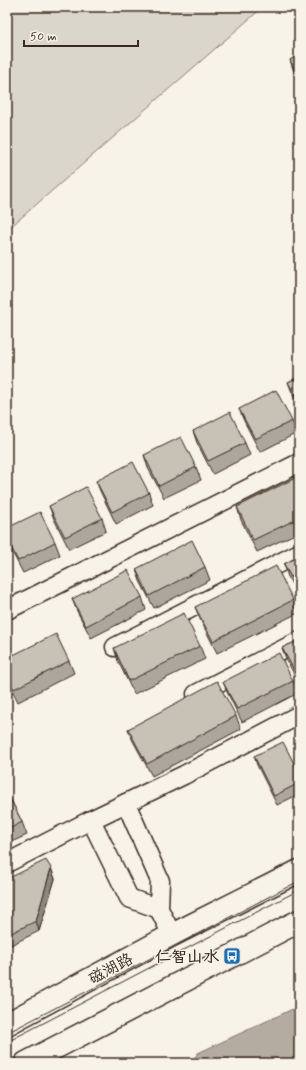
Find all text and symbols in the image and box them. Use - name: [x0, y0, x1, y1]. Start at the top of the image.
- scale bar: [24, 22, 138, 48]
- text: 50 m: [30, 29, 57, 45]
- bus stop icon: 仁智山水: [222, 946, 242, 966]
- place label: 仁智山水: [155, 947, 220, 968]
- street label: 磁湖路: [85, 949, 137, 990]

